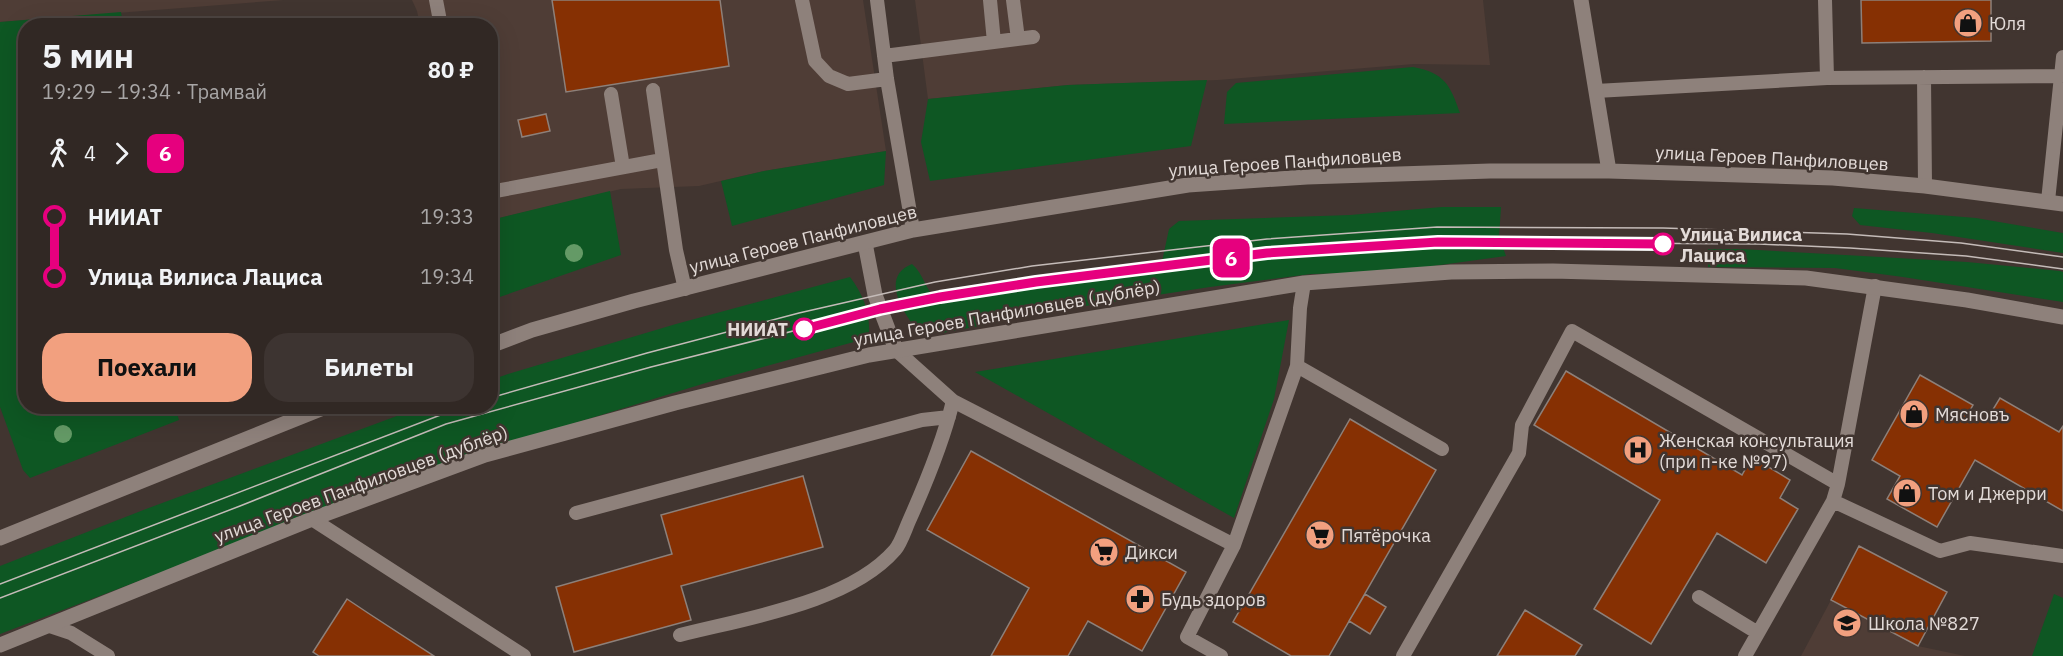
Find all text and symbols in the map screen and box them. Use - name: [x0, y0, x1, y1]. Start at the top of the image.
- shop icon: Юля: [1952, 7, 1984, 39]
- place label: Юля: [1989, 12, 2026, 35]
- text: 5 мин: [42, 34, 134, 77]
- text: 80 ₽: [428, 55, 474, 84]
- text: 19:29 – 19:34 · Трамвай: [42, 78, 267, 105]
- icon: walk: [42, 137, 75, 170]
- icon: forward: [105, 137, 138, 170]
- text: 6: [159, 139, 172, 167]
- text: 4: [84, 140, 96, 167]
- street label: улица Героев Панфиловцев: [1655, 140, 1889, 176]
- street label: улица Героев Панфиловцев: [1168, 142, 1402, 182]
- street label: улица Героев Панфиловцев: [687, 200, 919, 278]
- text: НИИАТ: [88, 202, 162, 231]
- text: 19:33: [420, 203, 474, 230]
- place label: Улица Вилиса Лациса: [1680, 223, 1802, 267]
- marker: Улица Вилиса Лациса: [1652, 233, 1674, 255]
- line badge: 6: [1212, 238, 1250, 278]
- text: 6: [1225, 244, 1237, 272]
- text: Улица Вилиса Лациса: [88, 262, 323, 291]
- text: 19:34: [420, 263, 474, 290]
- street label: улица Героев Панфиловцев (дублёр): [852, 275, 1162, 351]
- place label: НИИАТ: [727, 318, 788, 341]
- marker: НИИАТ: [793, 318, 815, 340]
- button: Поехали: [42, 333, 252, 402]
- button: Билеты: [264, 333, 474, 402]
- shop icon: Мясновъ: [1898, 398, 1930, 430]
- place label: Мясновъ: [1935, 403, 2009, 426]
- street label: улица Героев Панфиловцев (дублёр): [211, 420, 511, 548]
- place label: Женская консультация (при п-ке №97): [1659, 429, 1854, 473]
- hospital icon: Женская консультация (при п-ке №97): [1622, 434, 1654, 466]
- shop icon: Том и Джерри: [1891, 477, 1923, 509]
- place label: Том и Джерри: [1928, 482, 2047, 505]
- supermarket icon: Пятёрочка: [1304, 519, 1336, 551]
- place label: Пятёрочка: [1341, 524, 1431, 547]
- supermarket icon: Дикси: [1088, 536, 1120, 568]
- place label: Дикси: [1125, 541, 1178, 564]
- pharmacy icon: Будь здоров: [1124, 583, 1156, 615]
- place label: Будь здоров: [1161, 588, 1266, 611]
- school or university icon: Школа №827: [1831, 607, 1863, 639]
- place label: Школа №827: [1868, 612, 1980, 635]

